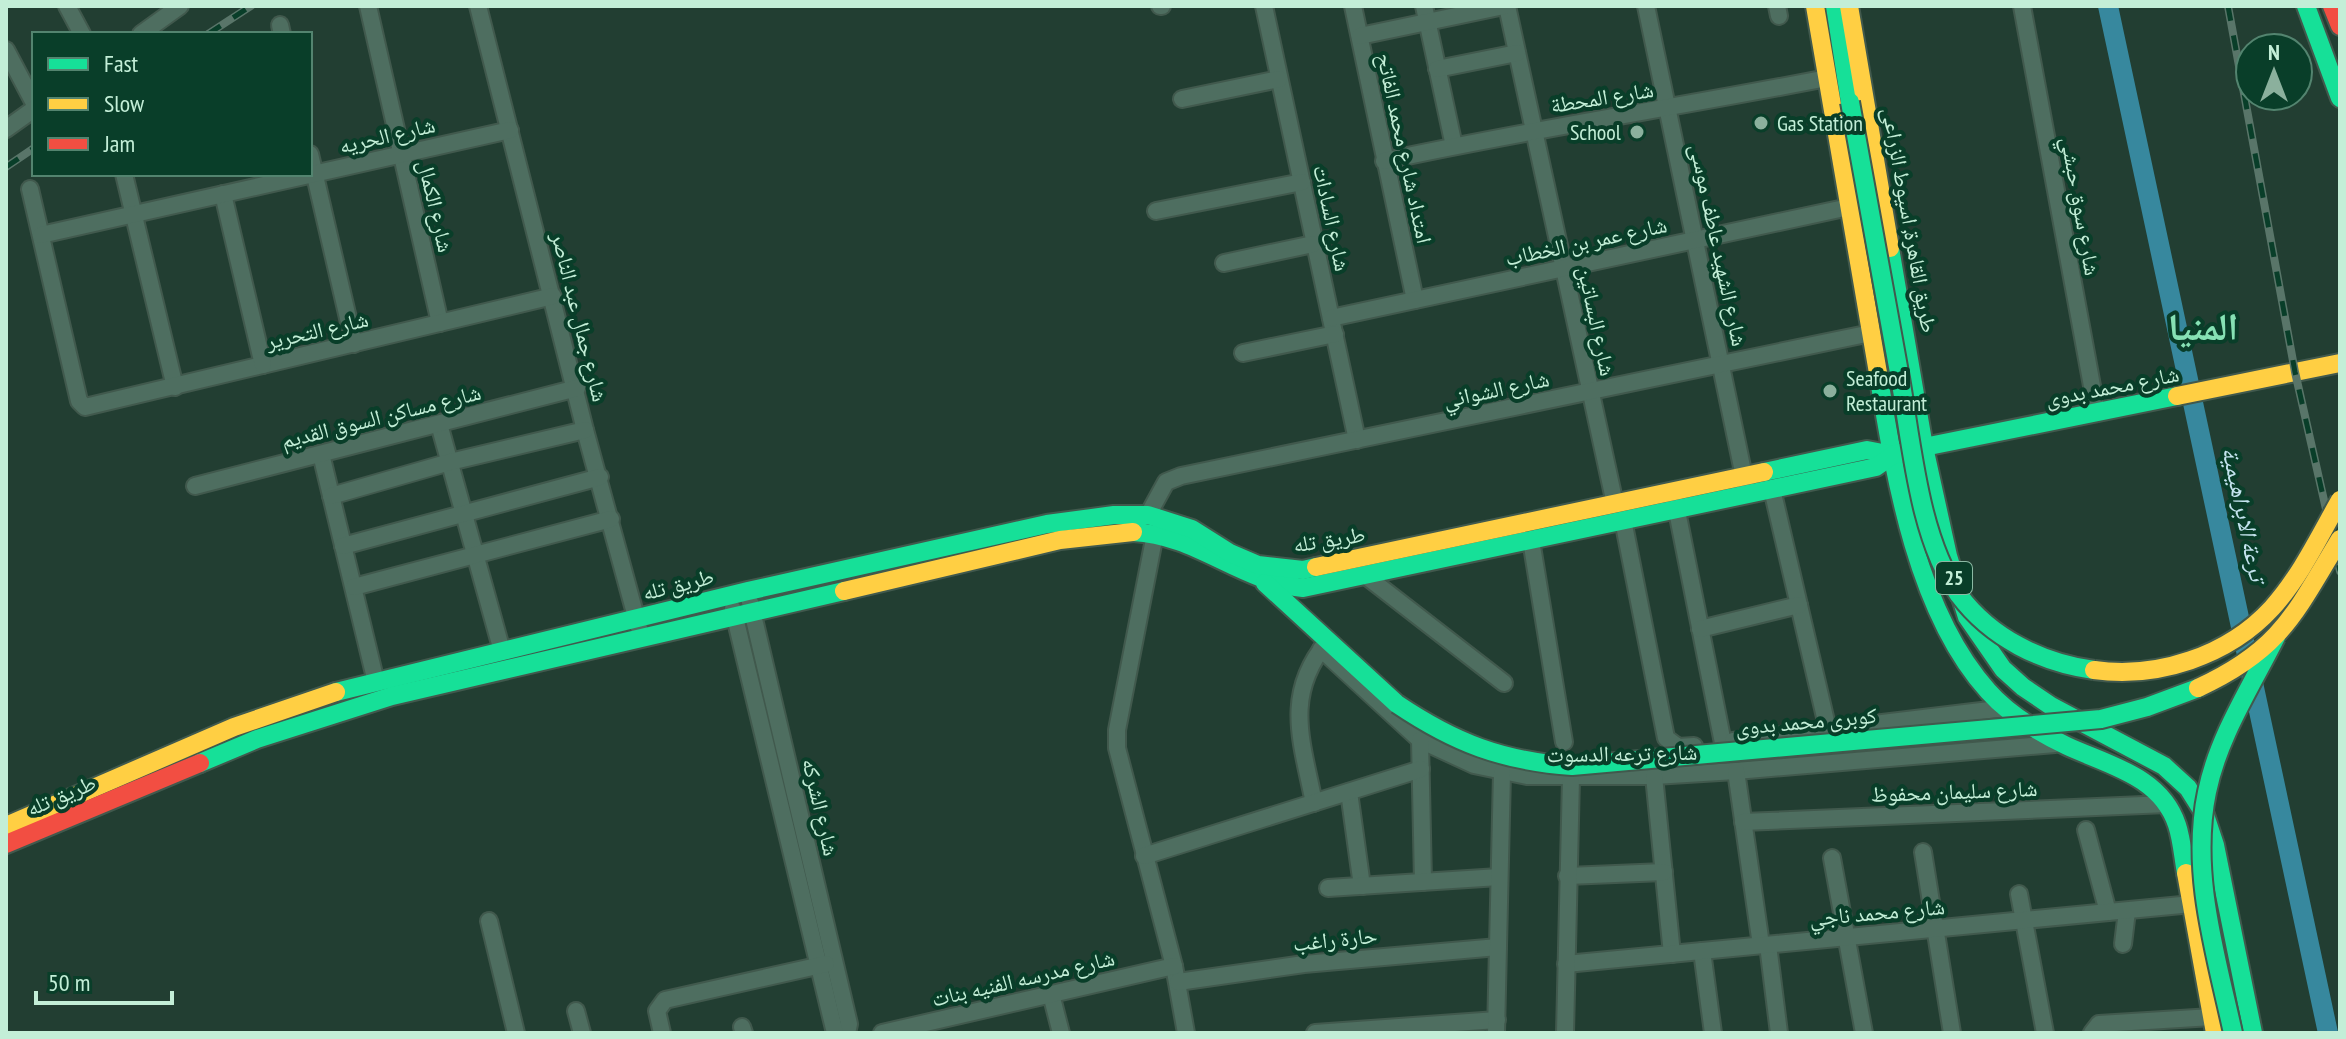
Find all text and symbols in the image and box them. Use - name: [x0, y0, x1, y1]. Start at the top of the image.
- legend: [32, 32, 312, 176]
- north arrow: [2234, 32, 2314, 112]
- text: N: [2268, 38, 2280, 66]
- text: Fast: [104, 48, 139, 79]
- street label: امتداد شارع محمد الفاتح: [1371, 50, 1439, 246]
- street label: شارع المحطة: [1548, 75, 1656, 119]
- text: Slow: [104, 88, 145, 119]
- street label: طريق القاهرة, اسيوط الزراعى: [1876, 105, 1944, 335]
- place label: Gas Station: [1777, 109, 1863, 137]
- street label: شارع الحريه: [336, 110, 438, 160]
- marker: Gas Station: [1752, 114, 1770, 132]
- place label: School: [1570, 118, 1622, 146]
- marker: School: [1628, 123, 1646, 141]
- text: Jam: [103, 128, 135, 159]
- street label: شارع سوق حبشي: [2051, 134, 2107, 278]
- street label: شارع الشهيد عاطف موسى: [1684, 141, 1754, 349]
- street label: شارع الكمال: [412, 157, 460, 255]
- street label: شارع السادات: [1307, 162, 1357, 274]
- street label: شارع عمر بن الخطاب: [1503, 210, 1669, 272]
- street label: شارع جمال عبد الناصر: [545, 228, 615, 405]
- street label: شارع البساتين: [1572, 264, 1622, 378]
- district label: المنيا: [2168, 301, 2238, 350]
- street label: شارع التحرير: [262, 305, 371, 356]
- street label: شارع محمد بدوى: [2043, 359, 2181, 413]
- street label: شارع الشواني: [1440, 364, 1552, 417]
- place label: Seafood Restaurant: [1846, 364, 1927, 417]
- street label: شارع مساكن السوق القديم: [278, 378, 484, 455]
- marker: Seafood Restaurant: [1821, 382, 1839, 400]
- water label: ترعة الابراهيمية: [2215, 444, 2275, 589]
- street label: طريق تله: [1291, 519, 1367, 559]
- street label: طريق تله: [639, 562, 717, 606]
- road number: 25: [1936, 562, 1972, 594]
- street label: كوبرى محمد بدوى: [1734, 701, 1878, 741]
- street label: شارع ترعه الدسوت: [1546, 738, 1698, 768]
- street label: شارع الشركه: [796, 756, 846, 858]
- street label: طريق تله: [22, 768, 100, 822]
- street label: شارع سليمان محفوظ: [1870, 774, 2038, 808]
- street label: شارع محمد ناجي: [1808, 892, 1946, 935]
- street label: حارة راغب: [1292, 921, 1378, 957]
- street label: شارع مدرسه الفنيه بنات: [929, 943, 1117, 1013]
- scale bar: [36, 955, 172, 1005]
- text: 50 m: [48, 967, 90, 998]

